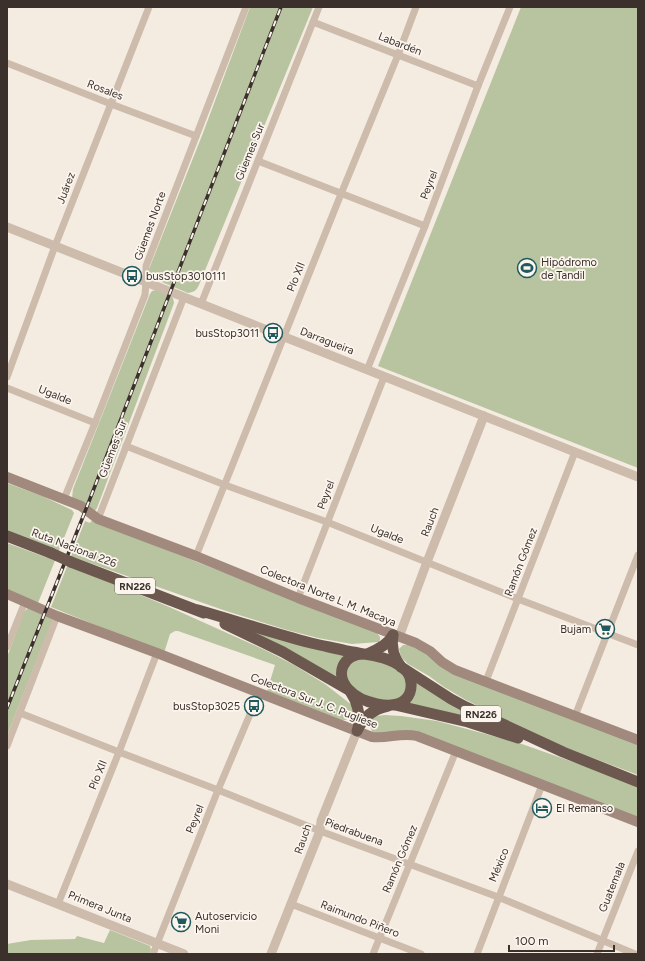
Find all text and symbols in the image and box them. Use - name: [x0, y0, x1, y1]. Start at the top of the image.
- street label: Labardén: [376, 30, 424, 58]
- street label: Rosales: [85, 77, 125, 103]
- street label: Güemes Sur: [233, 121, 267, 182]
- street label: Peyrel: [418, 169, 440, 201]
- street label: Juárez: [54, 170, 78, 206]
- street label: Güemes Norte: [131, 190, 169, 262]
- place label: Hipódromo de Tandil: [541, 256, 597, 282]
- sports icon: Hipódromo de Tandil: [516, 257, 538, 279]
- street label: Pío XII: [284, 260, 308, 294]
- bus stop icon: busStop3010111: [121, 265, 143, 287]
- place label: busStop3010111: [146, 270, 226, 283]
- bus stop icon: busStop3011: [262, 322, 284, 344]
- street label: Darragueira: [298, 325, 356, 357]
- place label: busStop3011: [195, 327, 259, 340]
- street label: Ugalde: [36, 382, 74, 408]
- street label: Güemes Sur: [96, 418, 130, 479]
- street label: Peyrel: [315, 479, 337, 511]
- street label: Rauch: [418, 505, 442, 539]
- street label: Ugalde: [368, 521, 406, 547]
- street label: Ruta Nacional 226: [30, 526, 118, 570]
- street label: Ramón Gómez: [502, 526, 540, 598]
- street label: Colectora Norte L. M. Macaya: [258, 563, 398, 629]
- road number: RN226: [115, 578, 155, 594]
- supermarket icon: Bujam: [594, 618, 616, 640]
- place label: Bujam: [560, 623, 591, 636]
- street label: Colectora Sur J. C. Pugliese: [249, 671, 379, 731]
- bus stop icon: busStop3025: [243, 695, 265, 717]
- place label: busStop3025: [173, 700, 240, 713]
- road number: RN226: [461, 706, 501, 722]
- street label: Pío XII: [86, 758, 110, 792]
- hotel icon: El Remanso: [531, 797, 553, 819]
- place label: El Remanso: [556, 802, 613, 815]
- street label: Peyrel: [183, 803, 207, 835]
- street label: Piedrabuena: [323, 815, 385, 849]
- street label: Rauch: [292, 822, 314, 856]
- street label: Ramón Gómez: [380, 823, 420, 895]
- street label: México: [486, 846, 512, 884]
- street label: Guatemala: [596, 860, 628, 914]
- street label: Primera Junta: [66, 888, 134, 926]
- street label: Raimundo Piñero: [319, 898, 401, 940]
- place label: Autoservicio Moni: [195, 910, 257, 936]
- supermarket icon: Autoservicio Moni: [170, 911, 192, 933]
- scale bar: [509, 927, 614, 953]
- text: 100 m: [515, 934, 549, 948]

